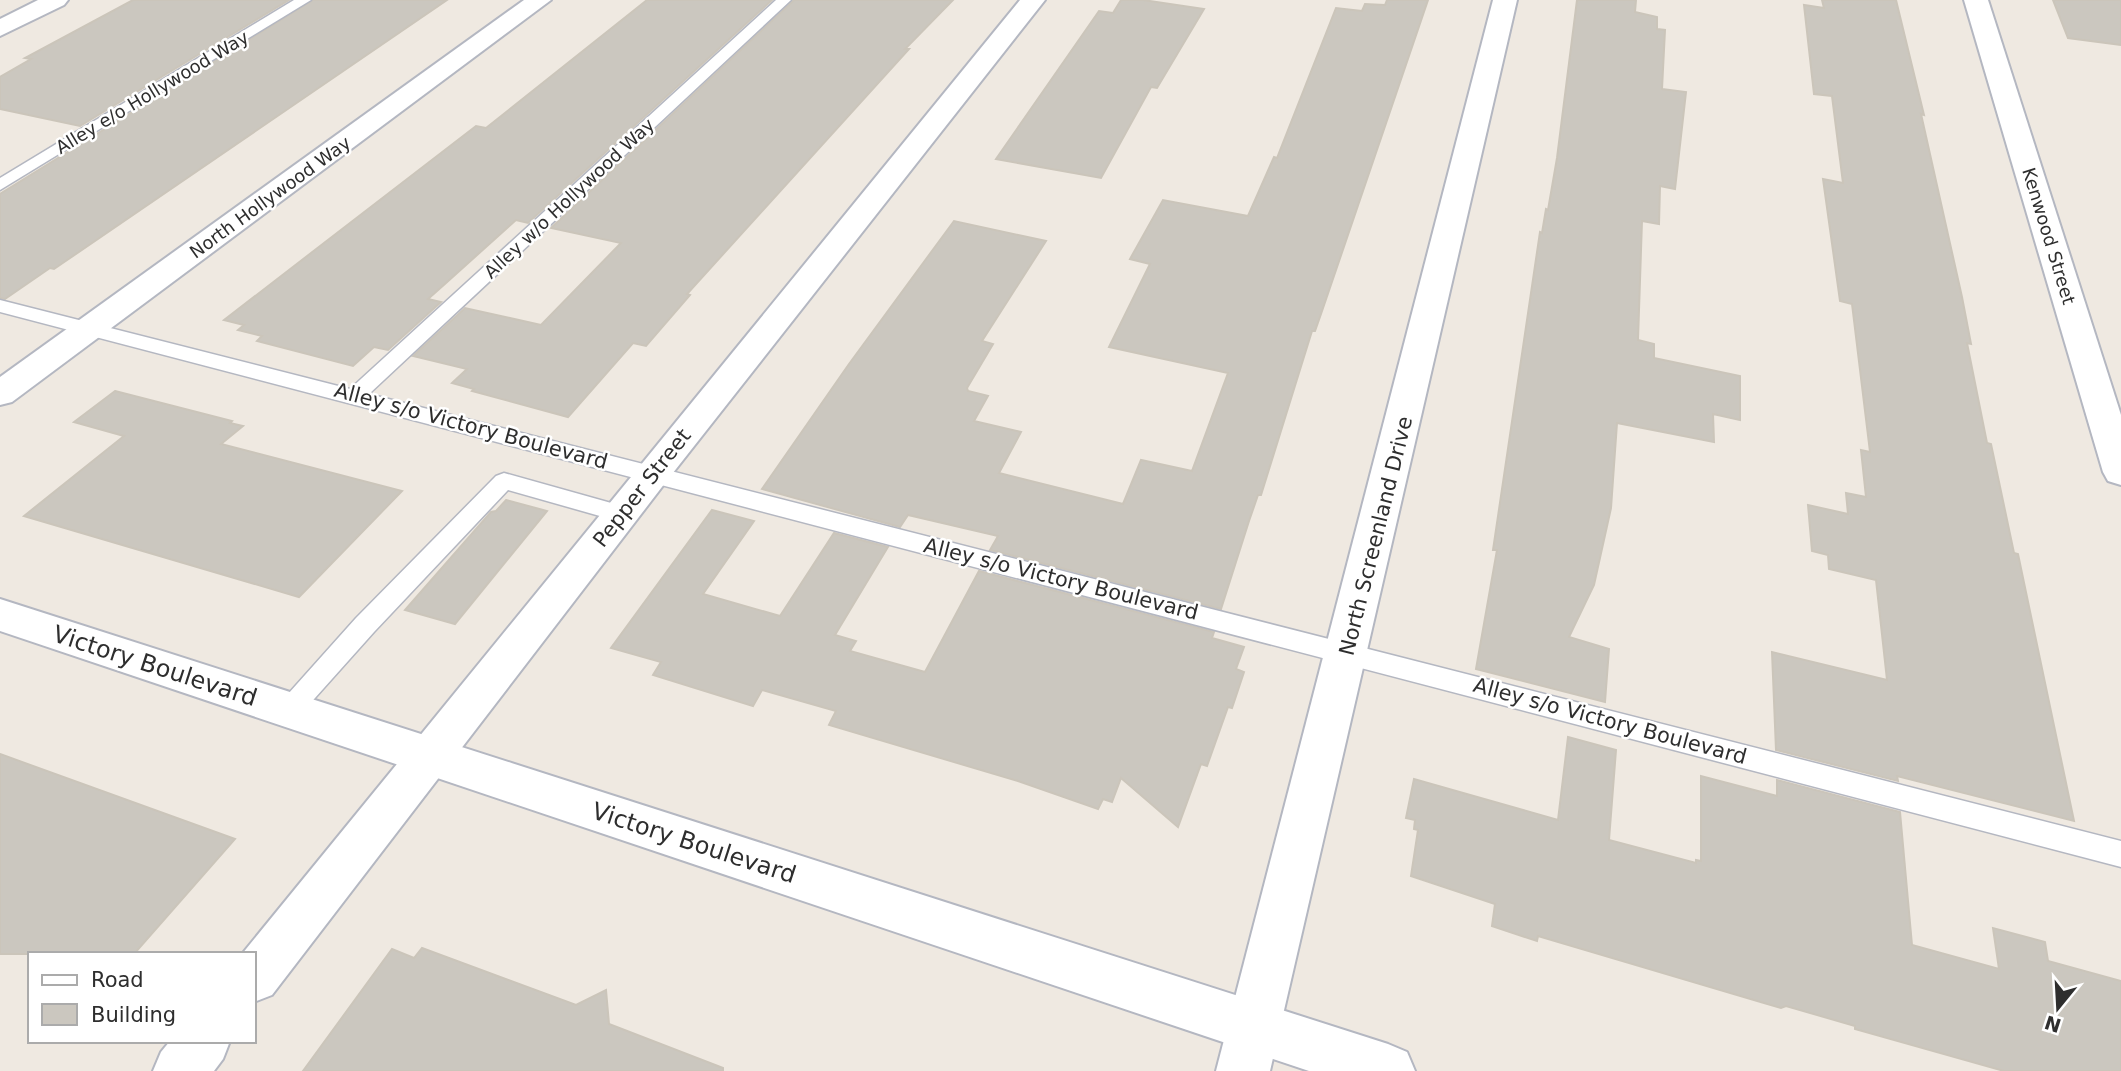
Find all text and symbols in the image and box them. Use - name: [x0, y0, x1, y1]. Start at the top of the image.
- street label: Alley e/o Hollywood Way: [52, 26, 252, 158]
- street label: Alley w/o Hollywood Way: [480, 113, 659, 282]
- street label: North Hollywood Way: [186, 131, 355, 262]
- street label: Kenwood Street: [2018, 165, 2080, 307]
- street label: Alley s/o Victory Boulevard: [332, 378, 610, 474]
- street label: North Screenland Drive: [1335, 414, 1417, 658]
- street label: Pepper Street: [588, 424, 696, 552]
- street label: Alley s/o Victory Boulevard: [921, 533, 1201, 625]
- street label: Victory Boulevard: [49, 620, 261, 712]
- street label: Alley s/o Victory Boulevard: [1471, 673, 1749, 769]
- street label: Victory Boulevard: [588, 797, 800, 889]
- legend: [28, 952, 256, 1043]
- text: Road: [91, 968, 144, 992]
- north arrow: [2023, 973, 2093, 1043]
- text: Building: [91, 1003, 176, 1027]
- text: N: [2042, 1011, 2064, 1037]

